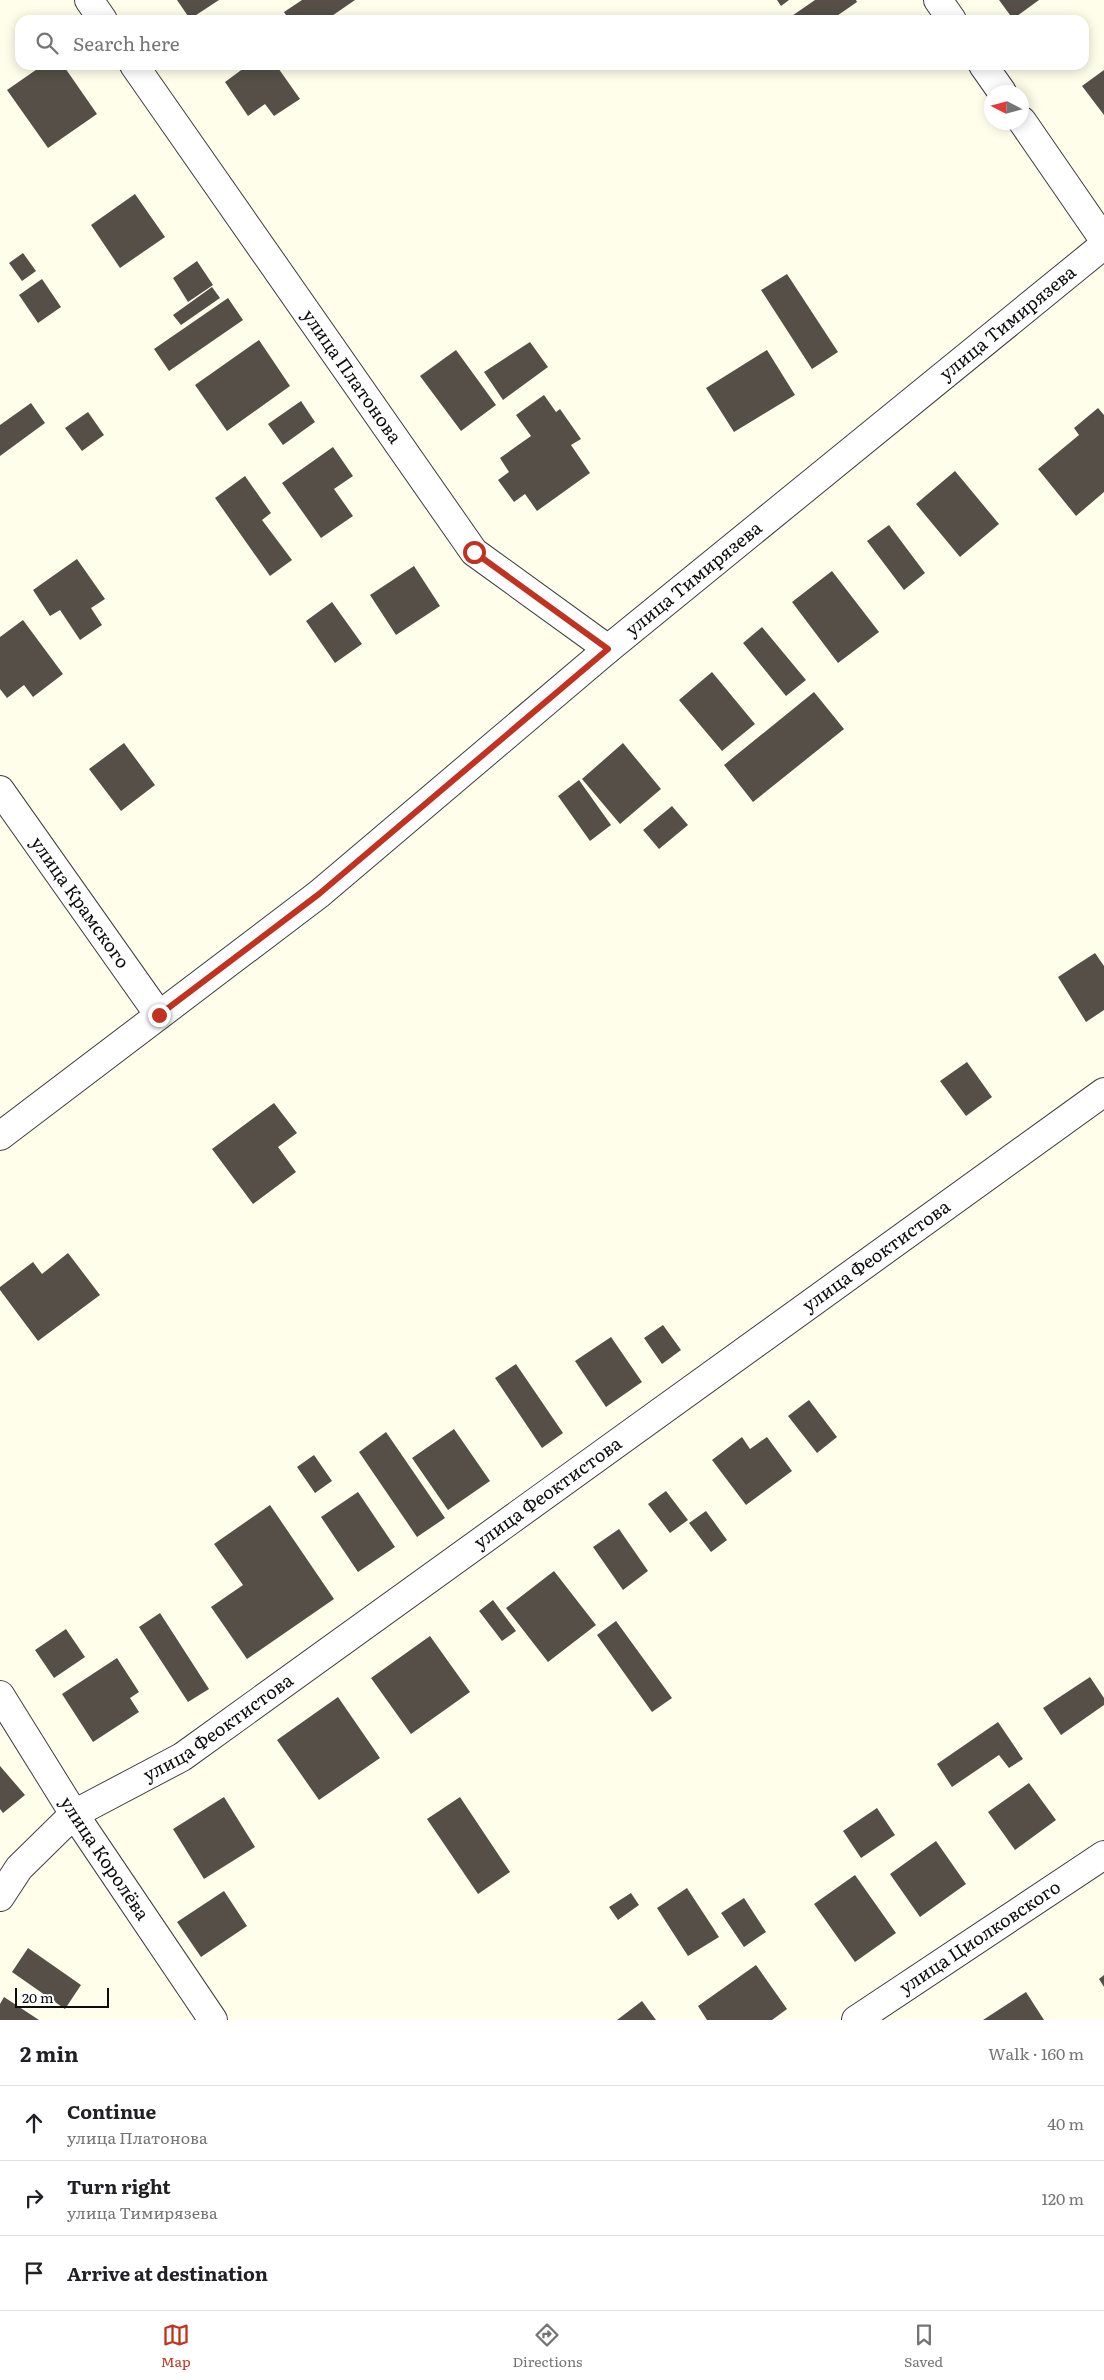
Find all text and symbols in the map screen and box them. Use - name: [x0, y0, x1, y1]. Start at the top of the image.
- search box: [15, 15, 1089, 70]
- icon: search: [33, 29, 61, 57]
- text: Search here: [73, 29, 180, 57]
- north arrow: [984, 85, 1029, 130]
- street label: улица Тимирязева: [933, 258, 1081, 386]
- street label: улица Платонова: [296, 303, 409, 449]
- street label: улица Тимирязева: [619, 514, 767, 642]
- route start: [463, 541, 486, 564]
- street label: улица Крамского: [25, 830, 137, 973]
- route end: [148, 1004, 171, 1027]
- street label: улица Феоктистова: [796, 1192, 955, 1318]
- street label: улица Феоктистова: [467, 1429, 627, 1555]
- street label: улица Феоктистова: [138, 1666, 298, 1787]
- street label: улица Королёва: [54, 1791, 157, 1925]
- street label: улица Циолковского: [893, 1873, 1065, 2000]
- scale bar: [15, 1985, 109, 2008]
- text: 20 m: [22, 1987, 54, 2007]
- text: 2 min: [20, 2037, 79, 2068]
- text: Walk · 160 m: [988, 2041, 1084, 2065]
- text: Continue: [67, 2097, 156, 2125]
- icon: ahead: [20, 2109, 48, 2137]
- text: 40 m: [1047, 2111, 1084, 2135]
- text: улица Платонова: [67, 2125, 208, 2149]
- text: Turn right: [67, 2172, 171, 2200]
- icon: right: [20, 2184, 48, 2212]
- text: 120 m: [1041, 2186, 1084, 2210]
- text: улица Тимирязева: [67, 2200, 218, 2224]
- icon: arrive: [20, 2259, 48, 2287]
- text: Arrive at destination: [67, 2259, 268, 2287]
- tab: Map: [161, 2321, 191, 2371]
- tab: Directions: [512, 2321, 582, 2371]
- tab: Saved: [904, 2321, 943, 2371]

